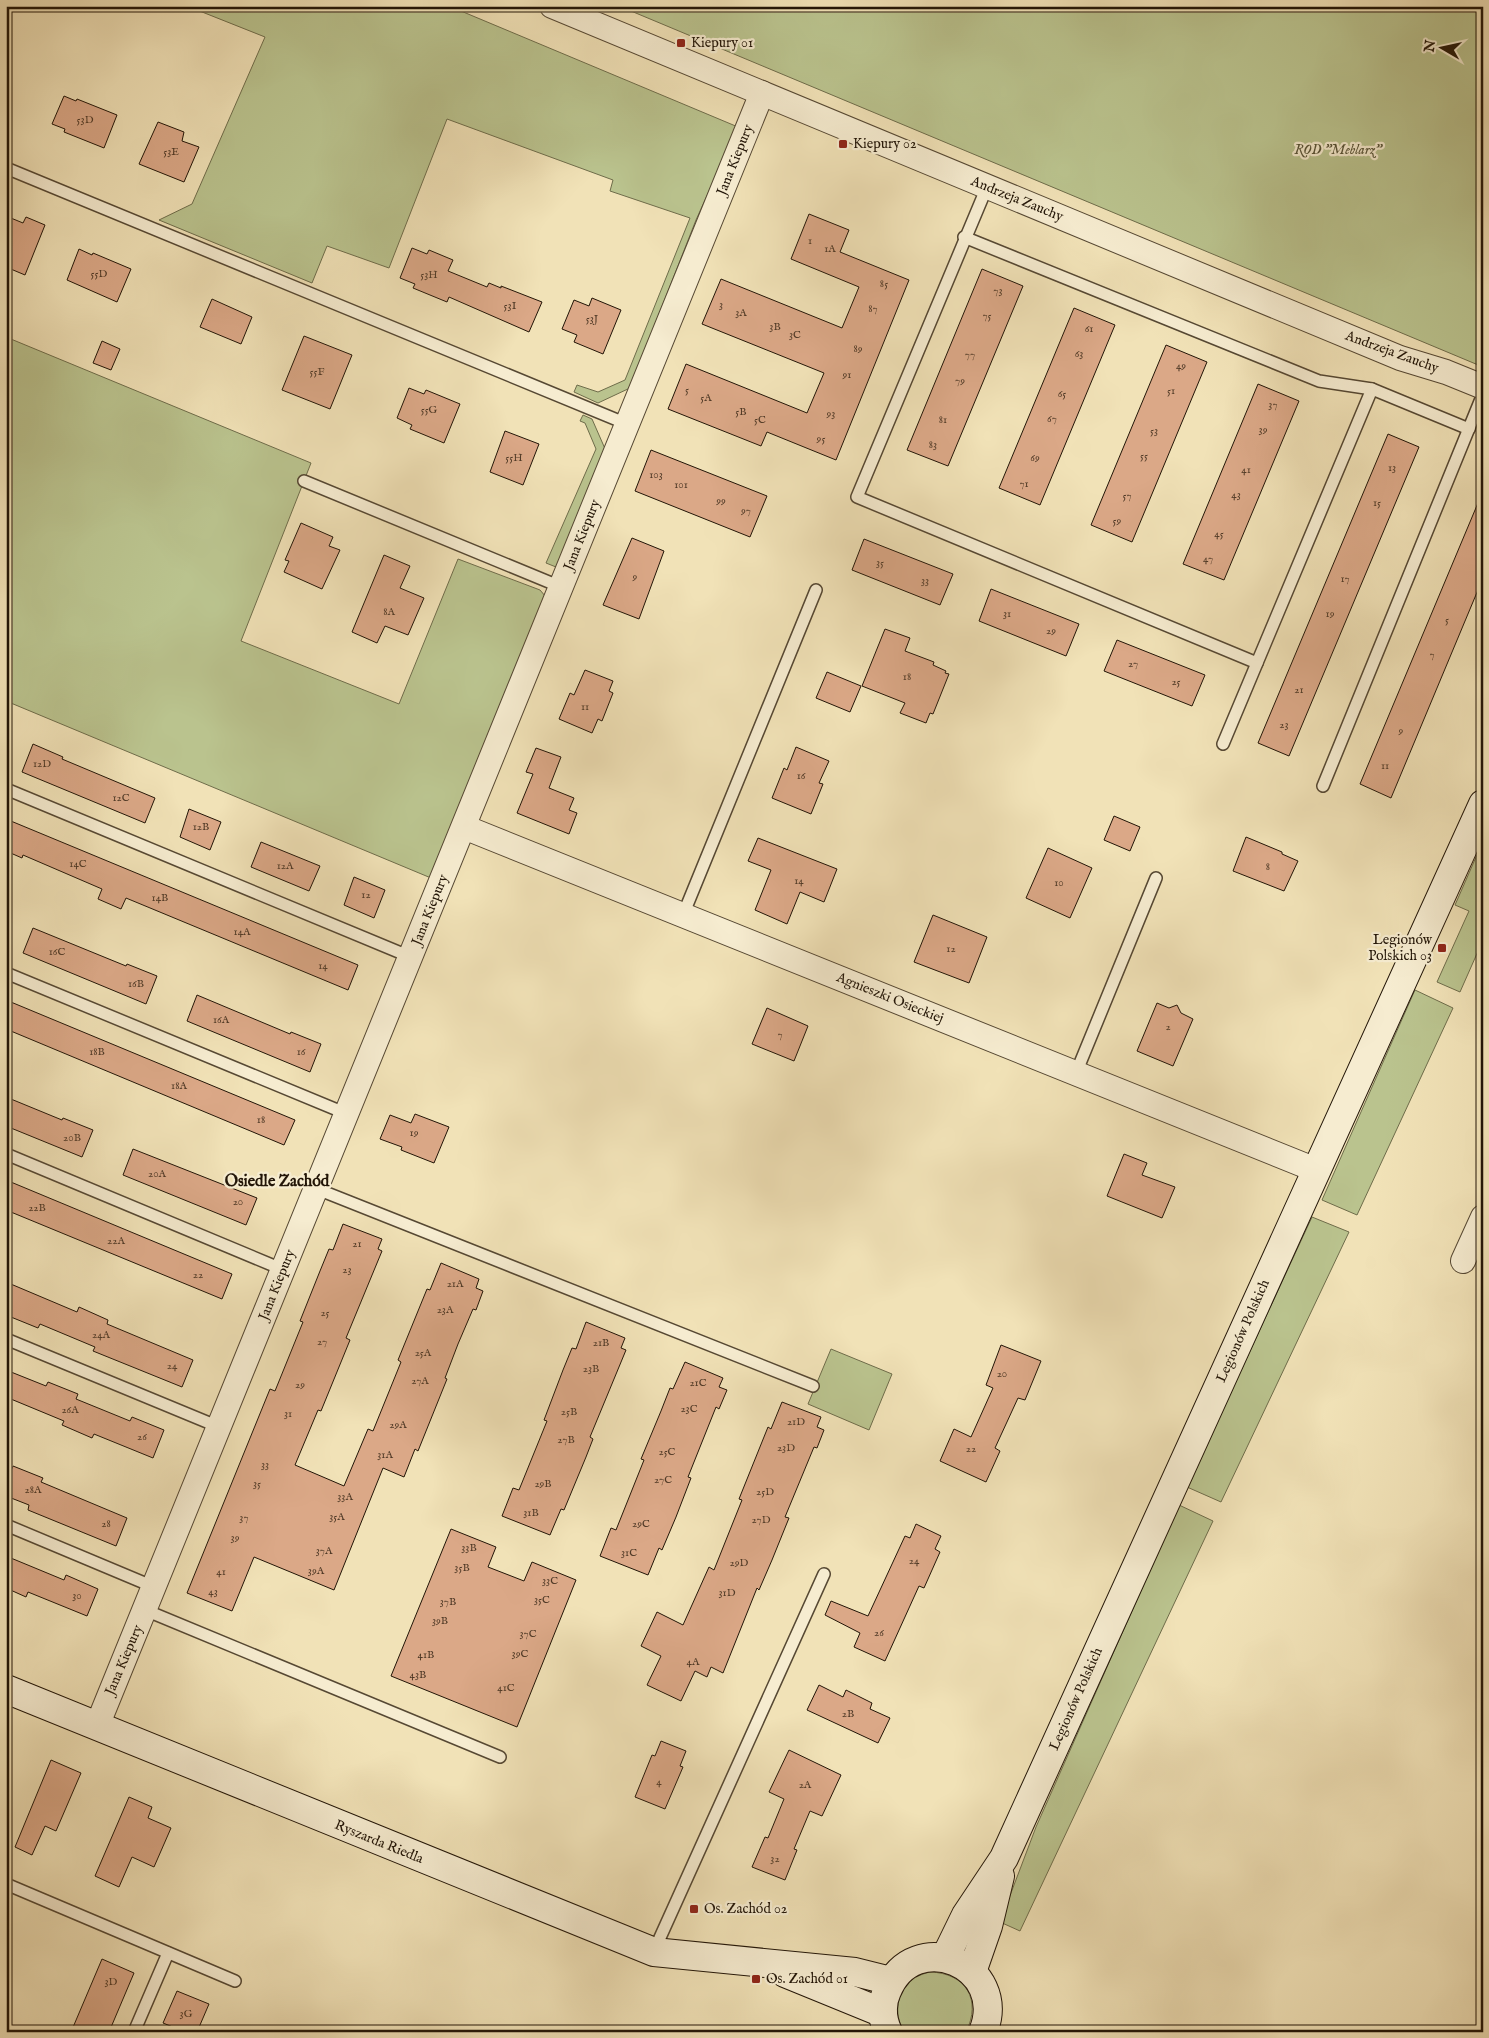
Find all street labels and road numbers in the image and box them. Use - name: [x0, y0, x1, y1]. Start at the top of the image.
- street label: Jana Kiepury: [712, 122, 757, 200]
- street label: Andrzeja Zauchy: [967, 172, 1066, 226]
- street label: Andrzeja Zauchy: [1342, 326, 1441, 377]
- street label: Jana Kiepury: [559, 497, 604, 575]
- street label: Jana Kiepury: [407, 872, 452, 950]
- street label: Agnieszki Osieckiej: [833, 968, 946, 1028]
- street label: Jana Kiepury: [254, 1247, 299, 1325]
- street label: Legionów Polskich: [1212, 1276, 1274, 1385]
- street label: Jana Kiepury: [100, 1622, 147, 1700]
- street label: Legionów Polskich: [1045, 1644, 1107, 1753]
- street label: Ryszarda Riedla: [332, 1816, 427, 1868]

